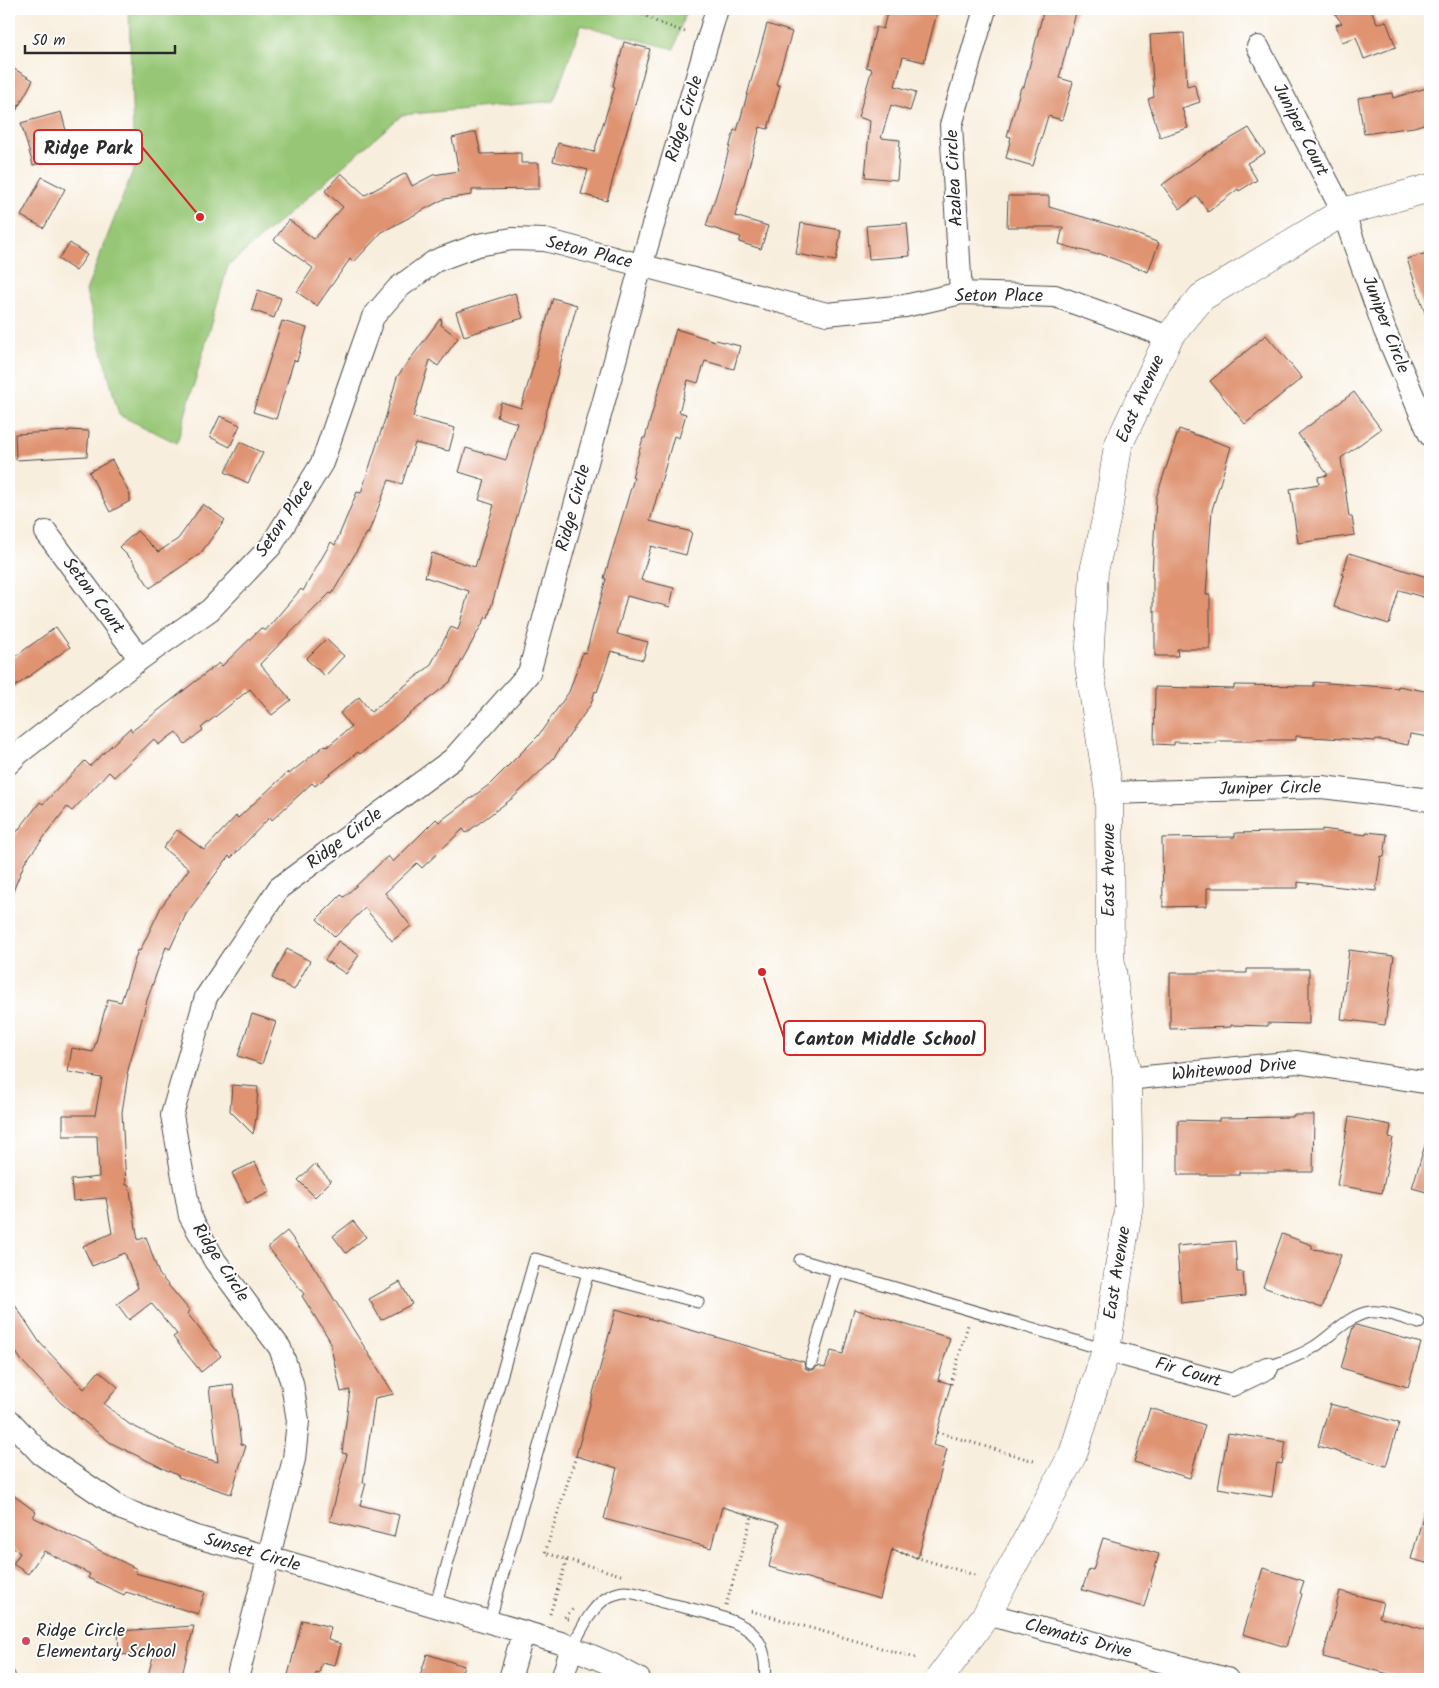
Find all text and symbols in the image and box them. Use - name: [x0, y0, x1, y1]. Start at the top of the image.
- scale bar: [25, 22, 175, 54]
- text: 50 m: [32, 29, 66, 53]
- street label: Ridge Circle: [658, 72, 712, 166]
- street label: Juniper Court: [1264, 78, 1336, 183]
- street label: Azalea Circle: [938, 129, 972, 227]
- callout: Ridge Park: [34, 130, 142, 164]
- text: Ridge Park: [44, 134, 133, 164]
- street label: Seton Place: [543, 228, 635, 278]
- street label: Juniper Circle: [1353, 272, 1417, 378]
- street label: Seton Place: [955, 282, 1043, 311]
- street label: East Avenue: [1109, 350, 1173, 448]
- street label: Ridge Circle: [548, 461, 600, 555]
- street label: Seton Place: [248, 474, 322, 564]
- street label: Seton Court: [54, 551, 132, 642]
- street label: Juniper Circle: [1219, 774, 1321, 804]
- street label: Ridge Circle: [301, 801, 389, 877]
- street label: East Avenue: [1095, 823, 1124, 917]
- callout: Canton Middle School: [784, 1021, 985, 1055]
- text: Canton Middle School: [794, 1025, 977, 1055]
- street label: Whitewood Drive: [1170, 1050, 1298, 1090]
- street label: Ridge Circle: [184, 1218, 256, 1308]
- street label: East Avenue: [1096, 1224, 1140, 1322]
- street label: Fir Court: [1152, 1350, 1225, 1397]
- street label: Sunset Circle: [200, 1525, 304, 1581]
- street label: Clematis Drive: [1021, 1611, 1135, 1667]
- place label: Ridge Circle Elementary School: [36, 1617, 177, 1667]
- marker: Ridge Circle Elementary School: [20, 1635, 32, 1647]

